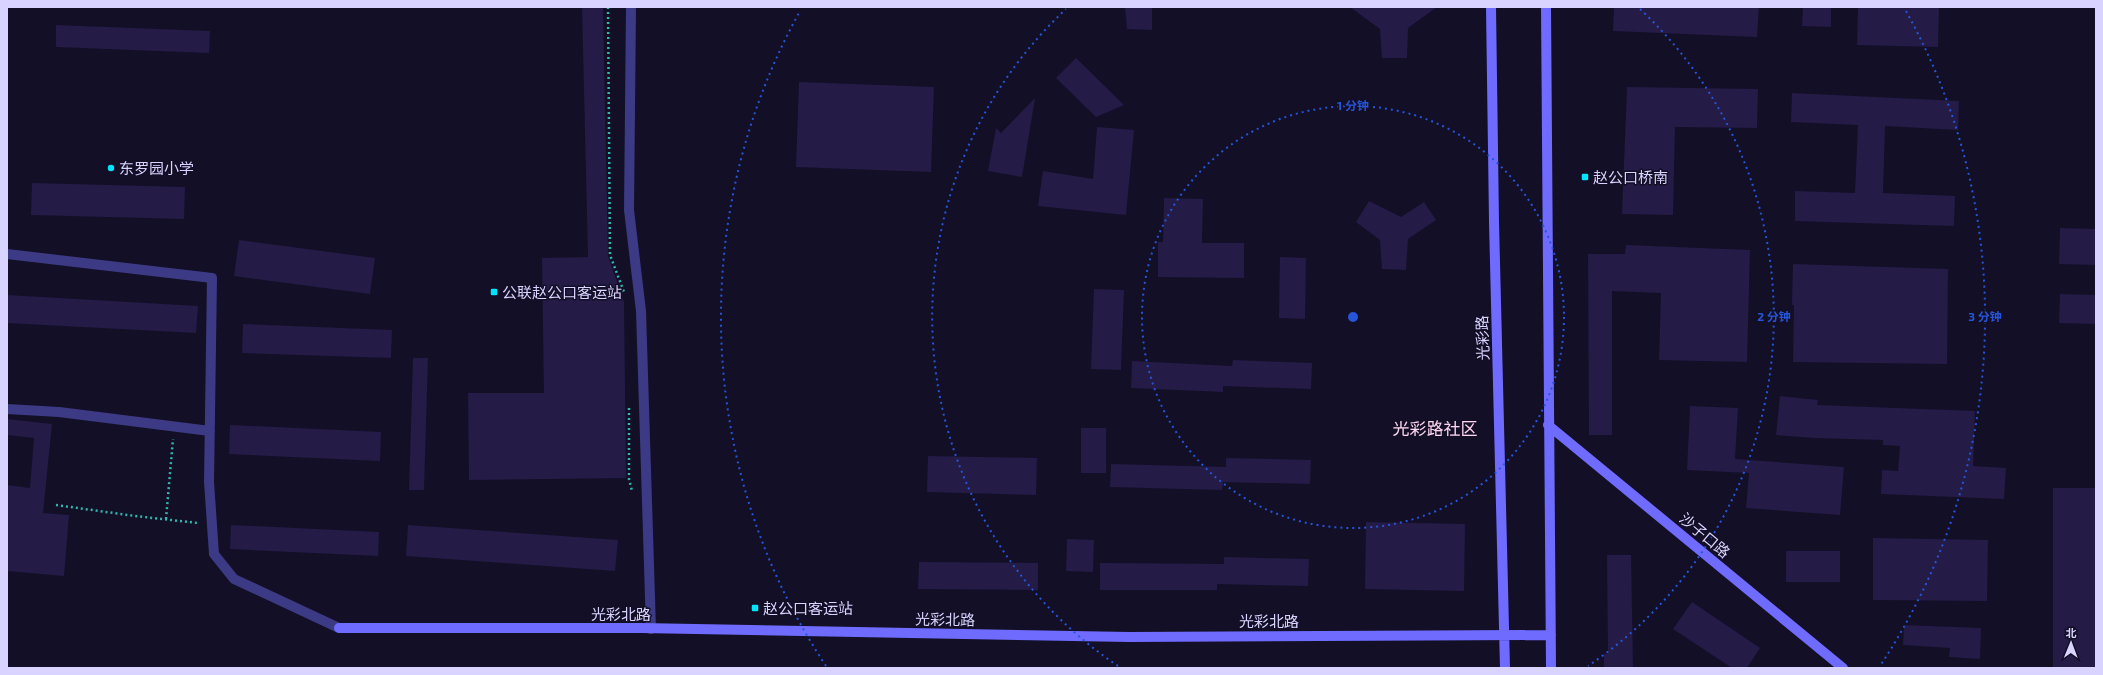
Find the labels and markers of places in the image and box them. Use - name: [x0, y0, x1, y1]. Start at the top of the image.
- place label: 东罗园小学: [119, 159, 194, 177]
- marker: 东罗园小学: [106, 163, 116, 173]
- place label: 赵公口桥南: [1593, 168, 1668, 186]
- marker: 赵公口桥南: [1580, 172, 1590, 182]
- place label: 公联赵公口客运站: [502, 283, 622, 301]
- marker: 公联赵公口客运站: [489, 287, 499, 297]
- centre of rings: [1346, 310, 1360, 324]
- place label: 赵公口客运站: [763, 599, 853, 617]
- marker: 赵公口客运站: [750, 603, 760, 613]

